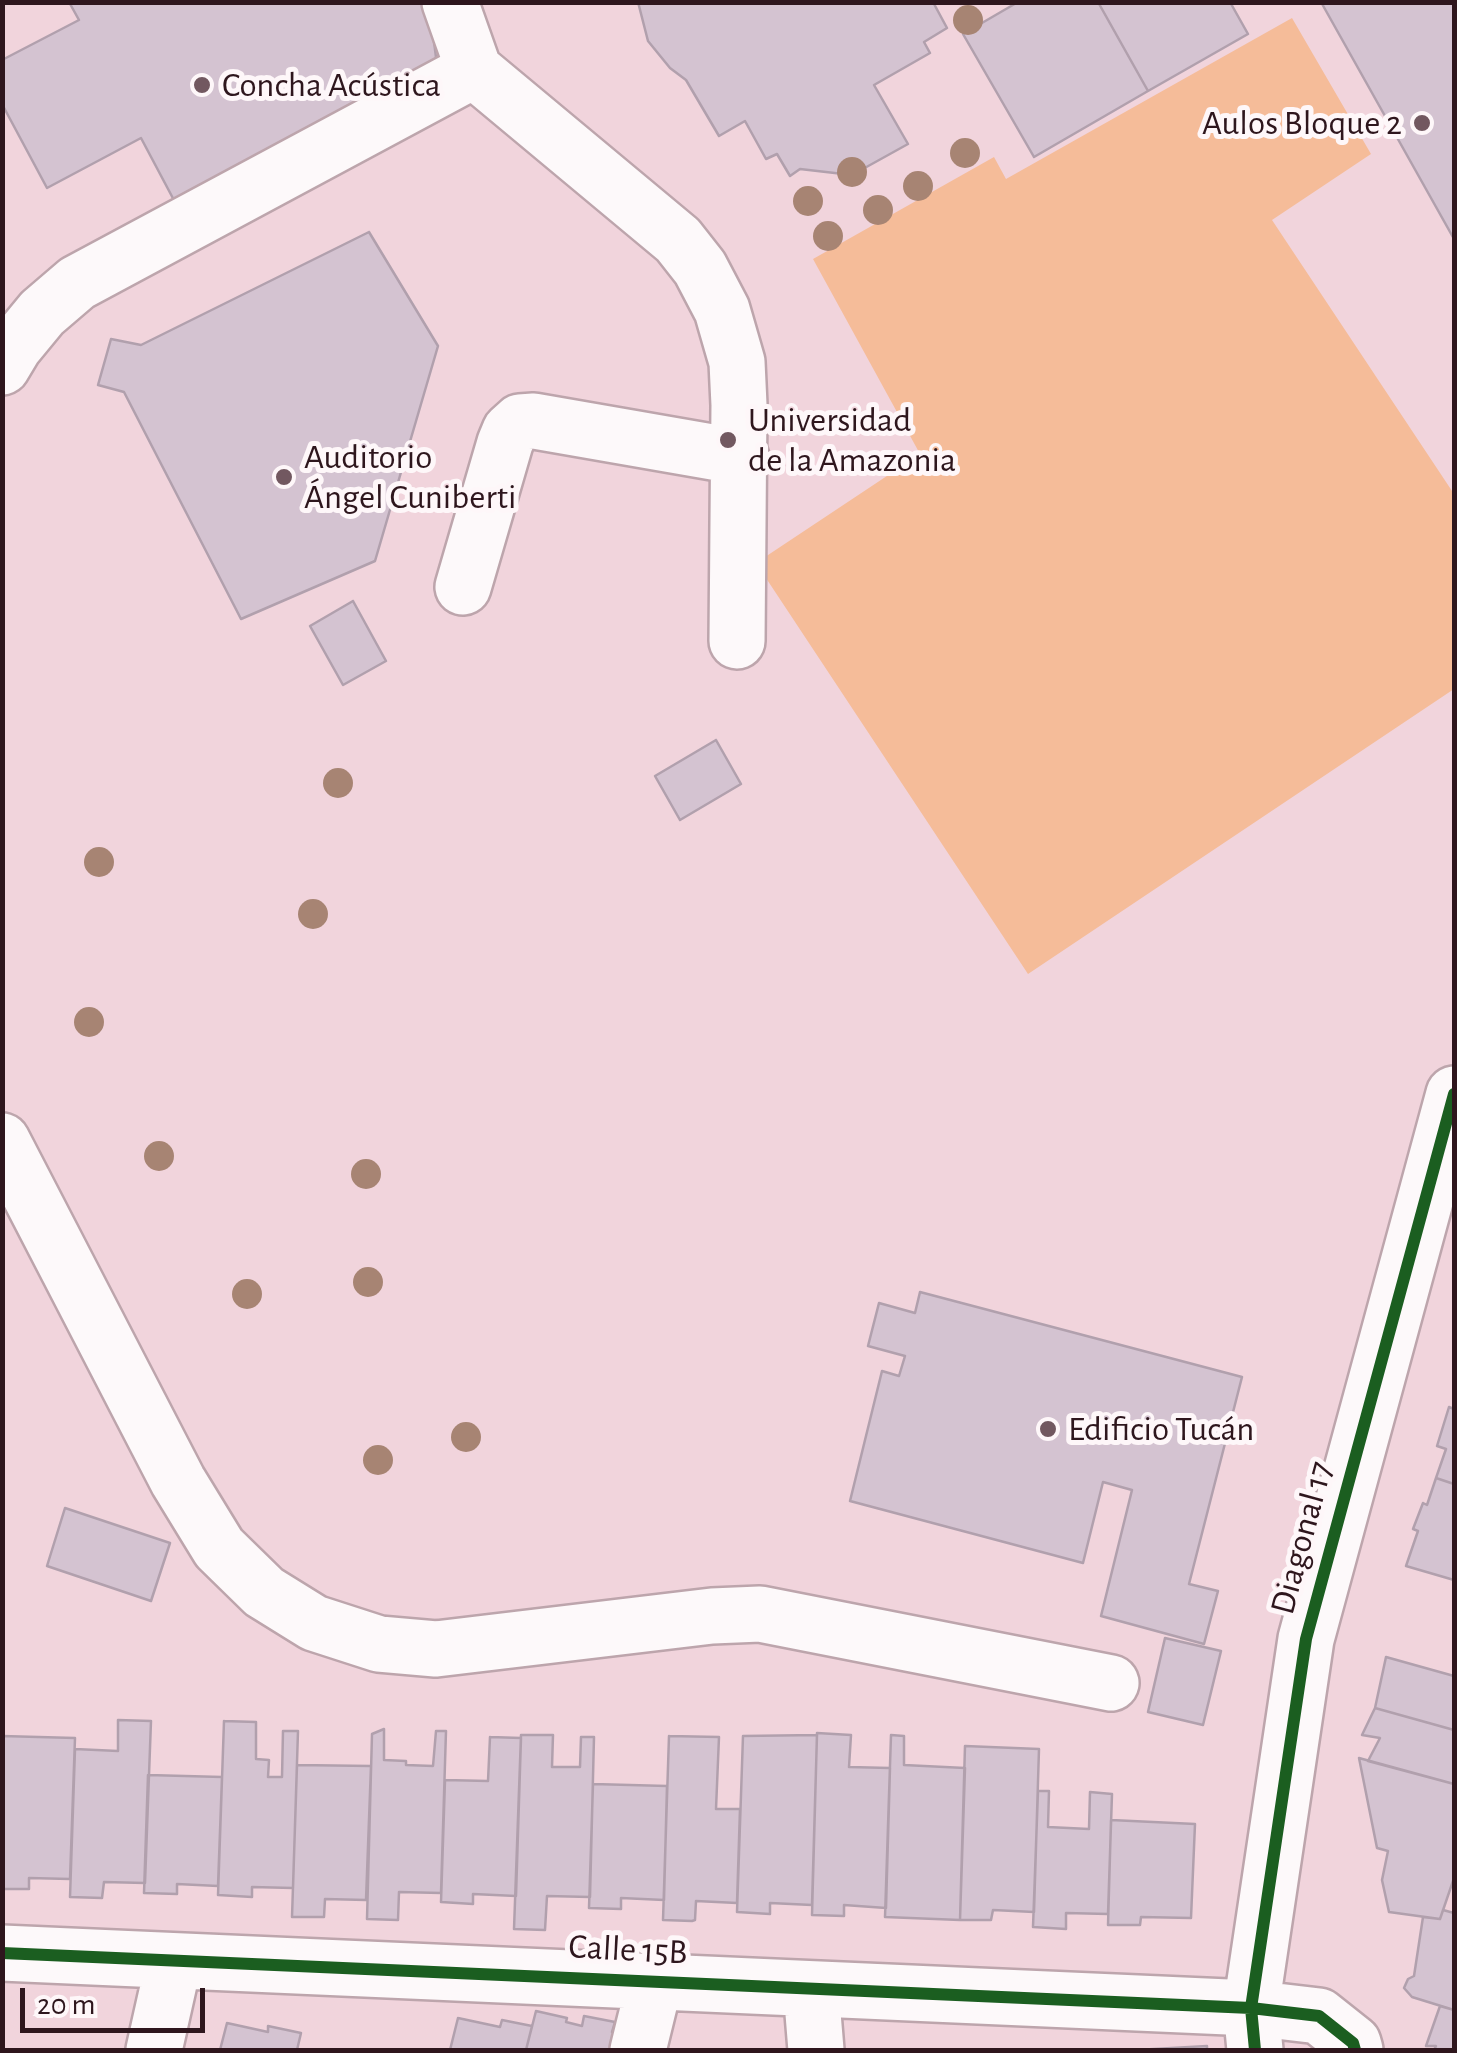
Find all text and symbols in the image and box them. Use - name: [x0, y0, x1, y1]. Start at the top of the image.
- place label: Concha Acústica: [222, 64, 441, 106]
- marker: Concha Acústica: [191, 74, 213, 96]
- place label: Aulos Bloque 2: [1202, 102, 1402, 144]
- marker: Aulos Bloque 2: [1411, 112, 1433, 134]
- place label: Universidad de la Amazonia: [748, 399, 956, 481]
- marker: Universidad de la Amazonia: [717, 429, 739, 451]
- place label: Auditorio Ángel Cuniberti: [304, 436, 516, 518]
- marker: Auditorio Ángel Cuniberti: [273, 466, 295, 488]
- place label: Edificio Tucán: [1068, 1408, 1254, 1450]
- marker: Edificio Tucán: [1037, 1418, 1059, 1440]
- street label: Diagonal 17: [1261, 1457, 1343, 1619]
- street label: Calle 15B: [567, 1926, 689, 1974]
- scale bar: [25, 1968, 210, 2030]
- text: 20 m: [37, 1990, 95, 2020]

